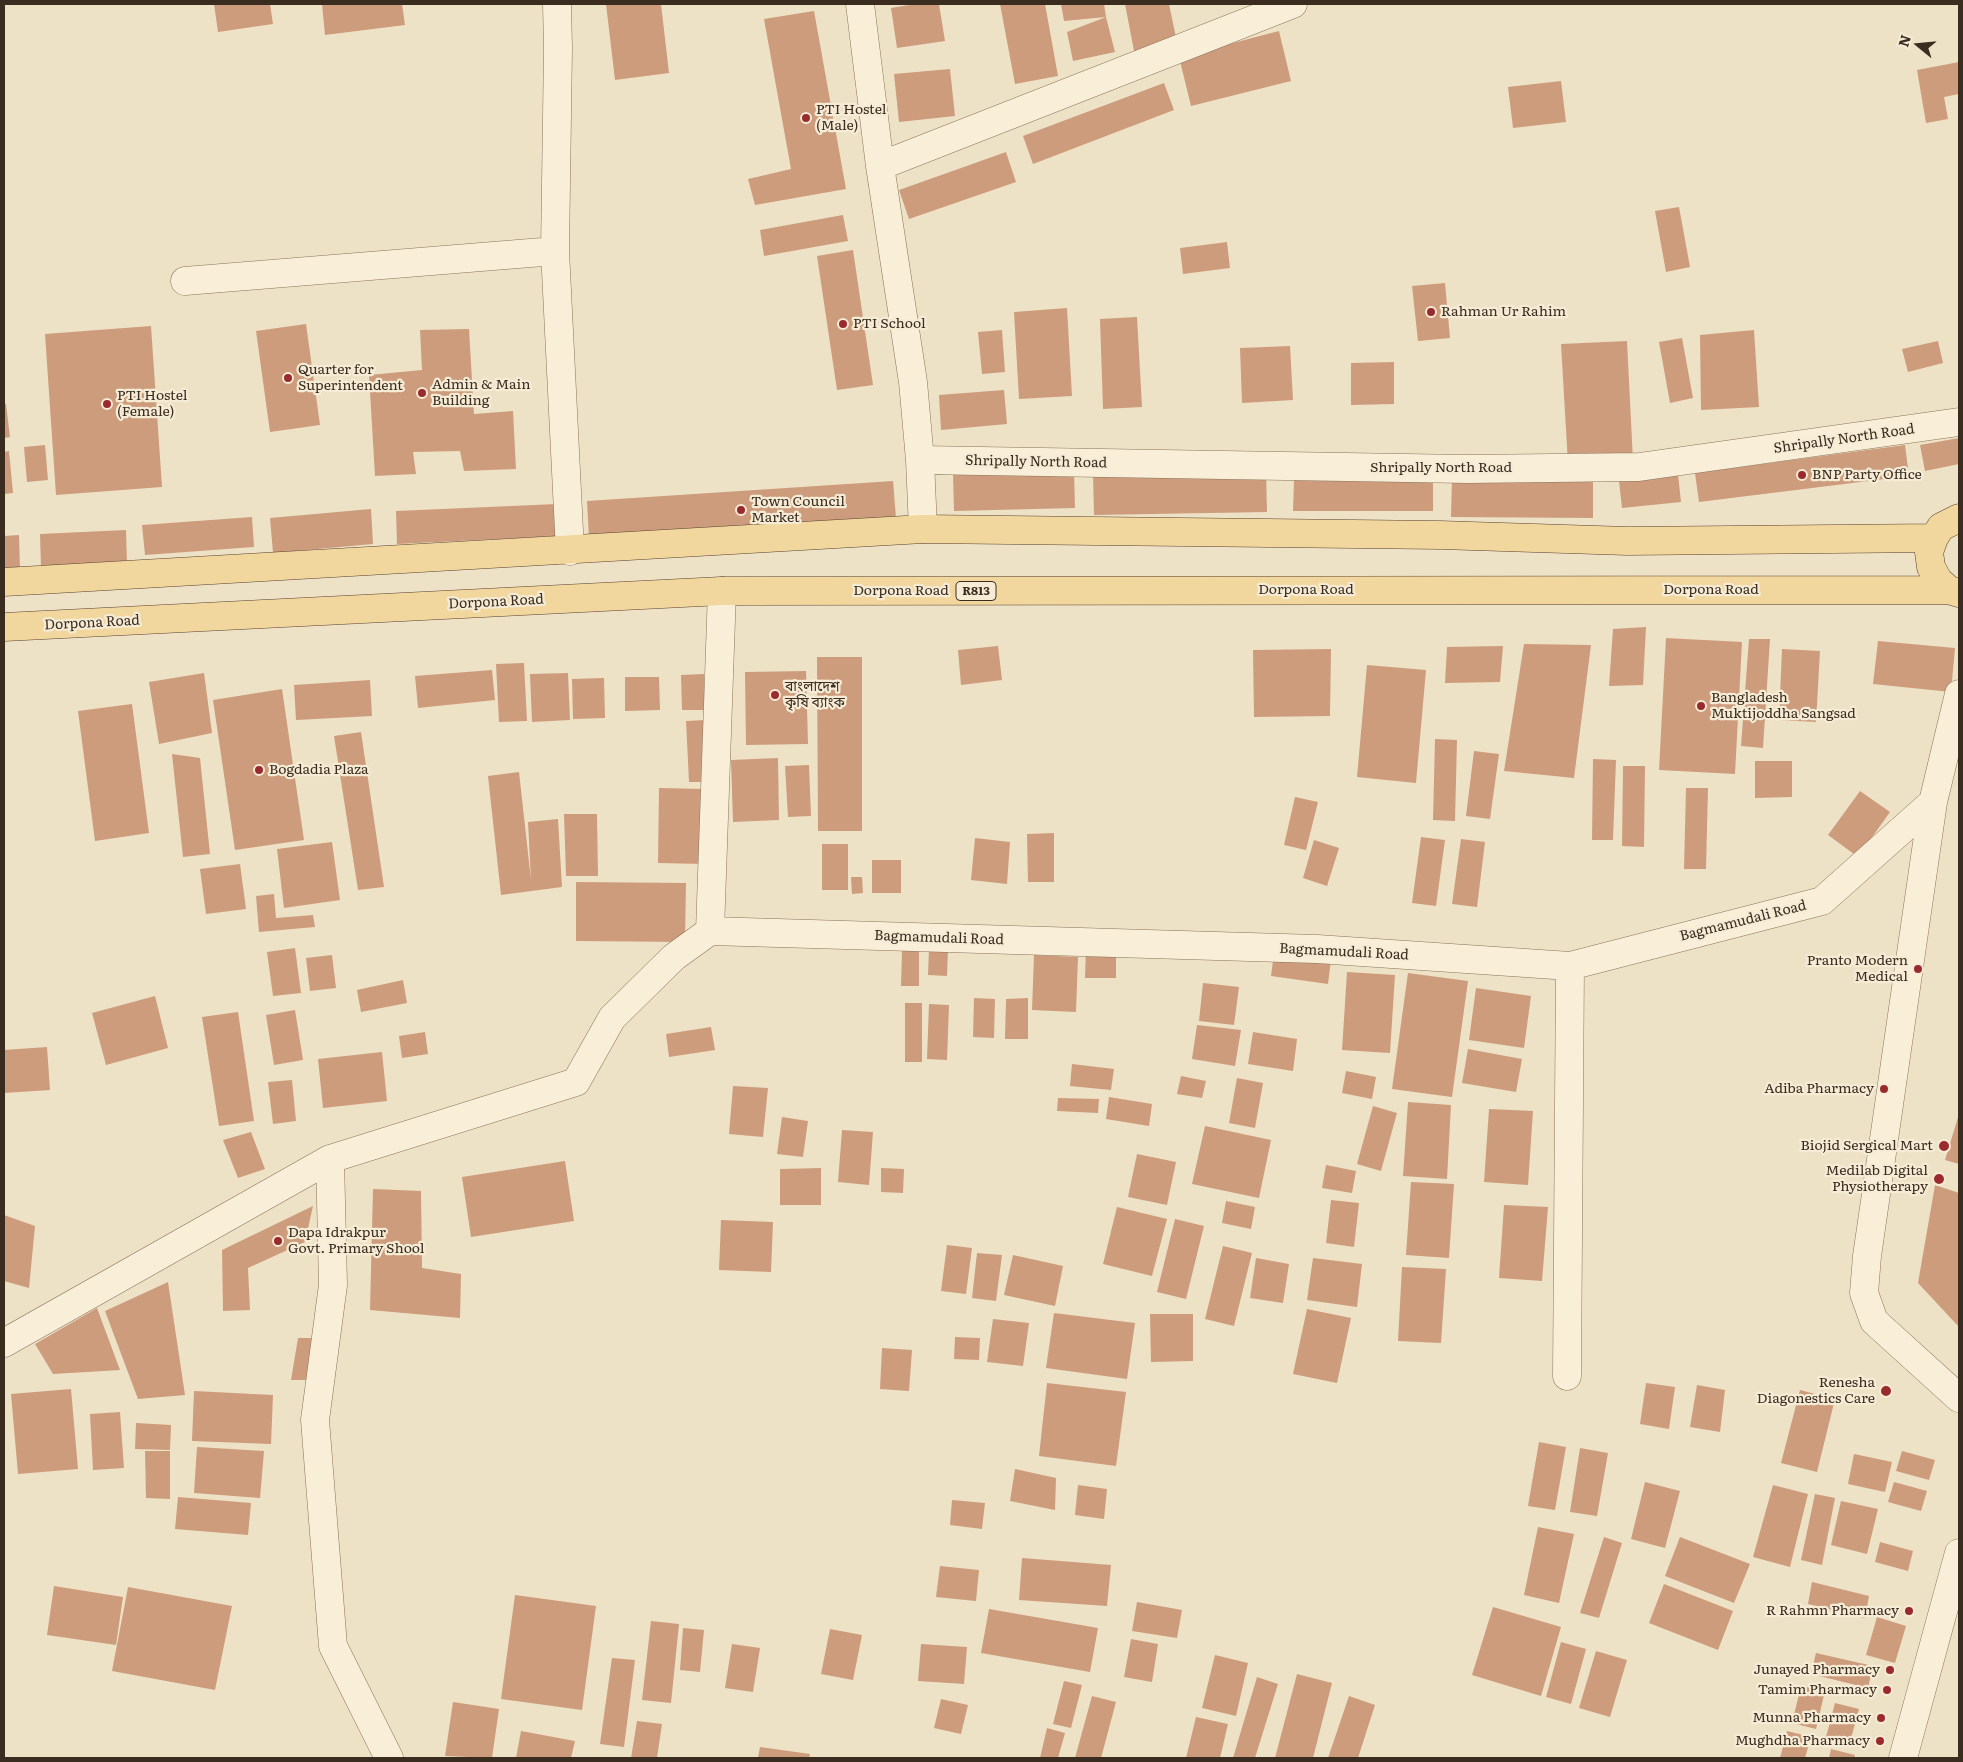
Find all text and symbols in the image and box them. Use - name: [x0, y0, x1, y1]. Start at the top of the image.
- north arrow: [1893, 20, 1943, 70]
- text: N: [1892, 32, 1915, 49]
- place label: PTI Hostel (Male): [816, 102, 886, 134]
- marker: PTI Hostel (Male): [800, 112, 812, 124]
- place label: Rahman Ur Rahim: [1441, 304, 1566, 320]
- marker: Rahman Ur Rahim: [1425, 306, 1437, 318]
- place label: PTI School: [853, 316, 926, 332]
- marker: PTI School: [837, 318, 849, 330]
- place label: Quarter for Superintendent: [298, 362, 403, 394]
- marker: Quarter for Superintendent: [282, 372, 294, 384]
- place label: Admin & Main Building: [432, 377, 530, 410]
- marker: Admin & Main Building: [416, 387, 428, 399]
- place label: PTI Hostel (Female): [117, 388, 187, 421]
- marker: PTI Hostel (Female): [101, 398, 113, 410]
- street label: Shripally North Road: [1772, 421, 1916, 457]
- street label: Shripally North Road: [965, 452, 1107, 472]
- street label: Shripally North Road: [1370, 460, 1512, 476]
- place label: BNP Party Office: [1812, 467, 1922, 483]
- marker: BNP Party Office: [1796, 469, 1808, 481]
- place label: Town Council Market: [751, 494, 845, 526]
- marker: Town Council Market: [735, 504, 747, 516]
- road number: R813: [956, 582, 996, 600]
- street label: Dorpona Road: [1258, 582, 1354, 598]
- street label: Dorpona Road: [1663, 582, 1759, 598]
- street label: Dorpona Road: [853, 583, 949, 599]
- street label: Dorpona Road: [448, 591, 544, 613]
- street label: Dorpona Road: [44, 612, 140, 634]
- place label: বাংলাদেশ কৃষি ব্যাংক: [785, 679, 845, 712]
- marker: বাংলাদেশ কৃষি ব্যাংক: [769, 689, 781, 701]
- place label: Bangladesh Muktijoddha Sangsad: [1711, 690, 1856, 722]
- marker: Bangladesh Muktijoddha Sangsad: [1695, 700, 1707, 712]
- place label: Bogdadia Plaza: [269, 762, 369, 778]
- marker: Bogdadia Plaza: [253, 764, 265, 776]
- street label: Bagmamudali Road: [1678, 897, 1808, 945]
- street label: Bagmamudali Road: [874, 927, 1004, 949]
- street label: Bagmamudali Road: [1279, 940, 1409, 964]
- place label: Pranto Modern Medical: [1807, 953, 1908, 986]
- marker: Pranto Modern Medical: [1912, 963, 1924, 975]
- place label: Adiba Pharmacy: [1764, 1081, 1874, 1097]
- marker: Adiba Pharmacy: [1878, 1083, 1890, 1095]
- place label: Biojid Sergical Mart: [1800, 1138, 1933, 1154]
- marker: Biojid Sergical Mart: [1937, 1139, 1951, 1153]
- place label: Medilab Digital Physiotherapy: [1825, 1163, 1928, 1196]
- marker: Medilab Digital Physiotherapy: [1932, 1172, 1946, 1186]
- place label: Dapa Idrakpur Govt. Primary Shool: [288, 1225, 425, 1258]
- marker: Dapa Idrakpur Govt. Primary Shool: [272, 1235, 284, 1247]
- place label: Renesha Diagonestics Care: [1757, 1375, 1875, 1408]
- marker: Renesha Diagonestics Care: [1879, 1384, 1893, 1398]
- place label: R Rahmn Pharmacy: [1766, 1603, 1899, 1619]
- marker: R Rahmn Pharmacy: [1903, 1605, 1915, 1617]
- place label: Junayed Pharmacy: [1754, 1662, 1880, 1678]
- marker: Junayed Pharmacy: [1884, 1664, 1896, 1676]
- place label: Tamim Pharmacy: [1758, 1682, 1877, 1698]
- marker: Tamim Pharmacy: [1881, 1684, 1893, 1696]
- place label: Munna Pharmacy: [1752, 1710, 1871, 1726]
- marker: Munna Pharmacy: [1875, 1712, 1887, 1724]
- place label: Mughdha Pharmacy: [1735, 1733, 1870, 1749]
- marker: Mughdha Pharmacy: [1874, 1735, 1886, 1747]

